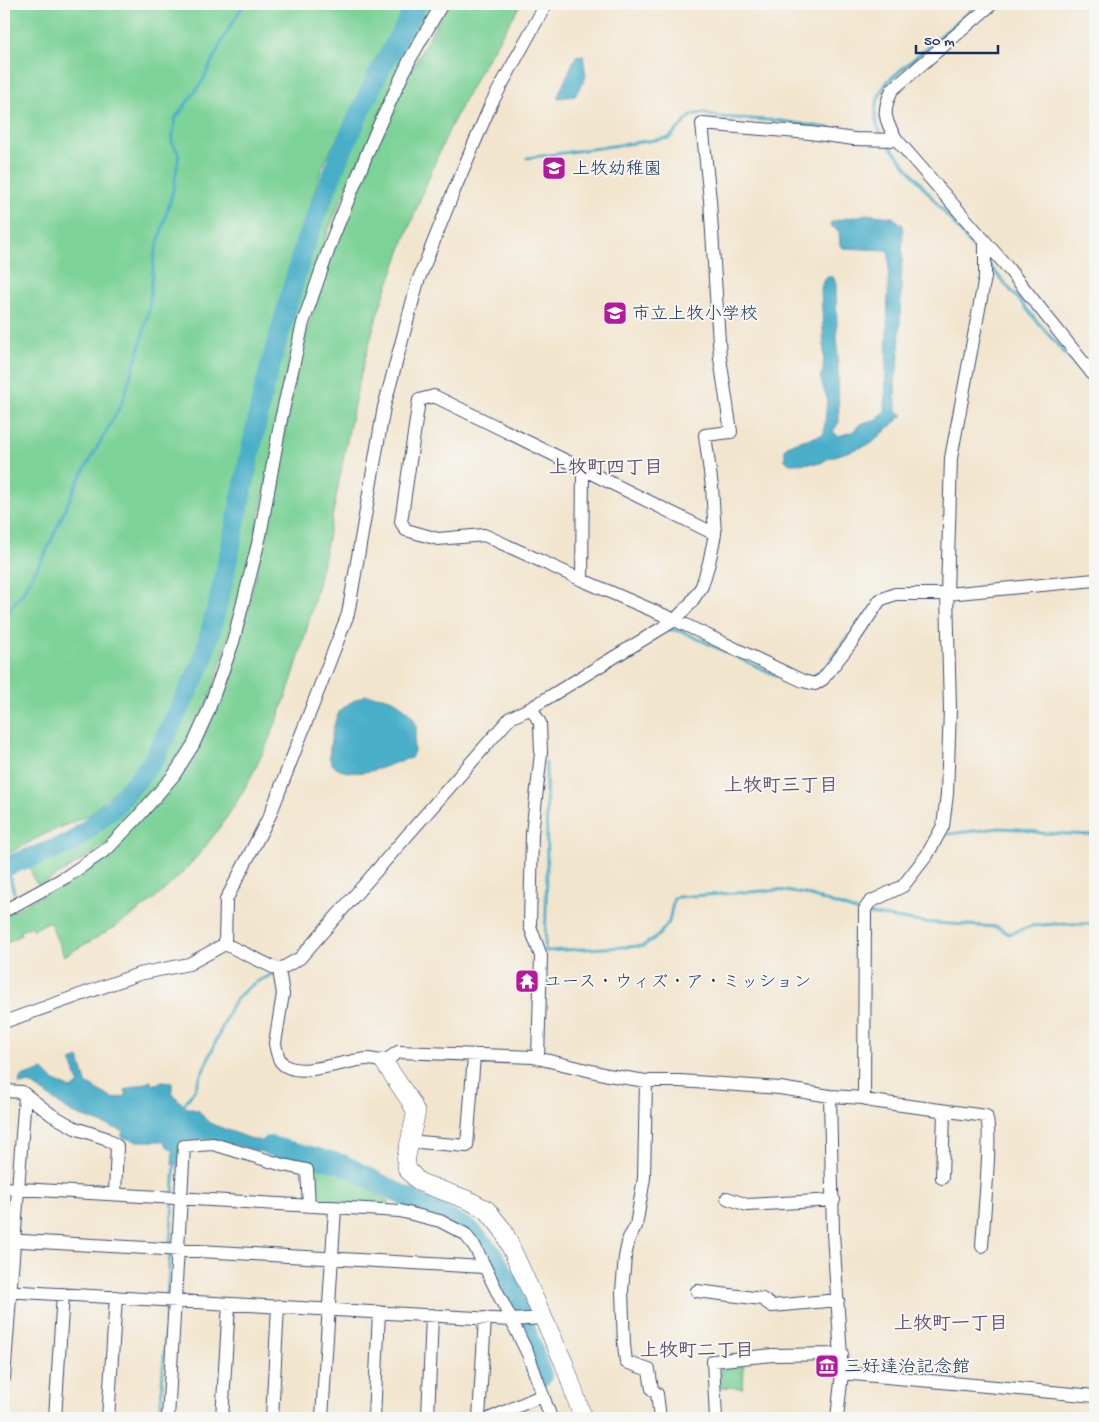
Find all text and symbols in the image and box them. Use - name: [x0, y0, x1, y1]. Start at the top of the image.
- scale bar: [916, 22, 999, 54]
- text: 50 m: [924, 33, 955, 51]
- school or university icon: 上牧幼稚園: [541, 155, 567, 181]
- place label: 上牧幼稚園: [572, 159, 662, 181]
- school or university icon: 市立上牧小学校: [602, 300, 628, 326]
- place label: 市立上牧小学校: [632, 304, 758, 326]
- district label: 上牧町四丁目: [549, 457, 663, 481]
- district label: 上牧町三丁目: [724, 775, 838, 799]
- temple icon: ユース・ウィズ・ア・ミッション: [514, 968, 540, 994]
- place label: ユース・ウィズ・ア・ミッション: [544, 973, 811, 994]
- district label: 上牧町一丁目: [894, 1313, 1008, 1337]
- district label: 上牧町二丁目: [640, 1340, 754, 1364]
- museum icon: 三好達治記念館: [814, 1353, 840, 1379]
- place label: 三好達治記念館: [844, 1357, 970, 1379]

